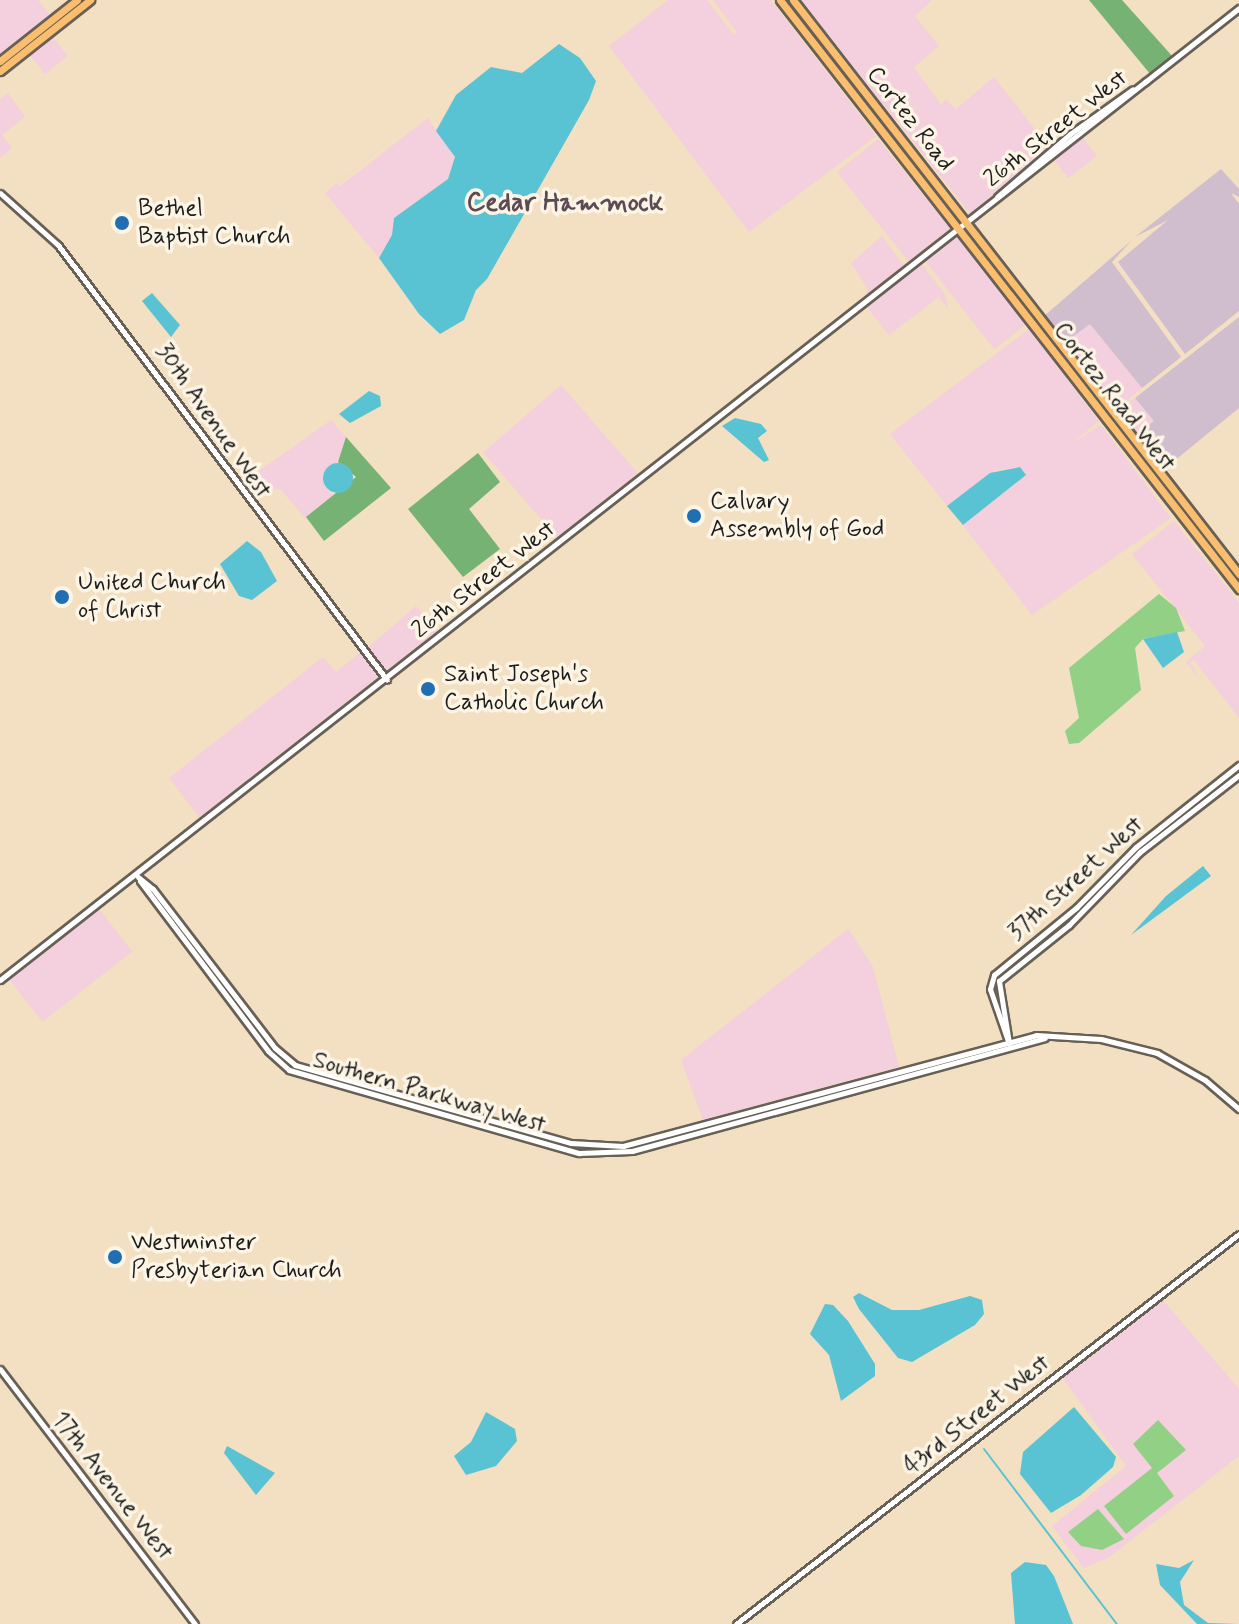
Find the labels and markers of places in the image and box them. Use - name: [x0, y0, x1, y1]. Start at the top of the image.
- place label: Bethel Baptist Church: [138, 195, 290, 251]
- marker: Bethel Baptist Church: [113, 214, 131, 232]
- place label: Calvary Assembly of God: [710, 488, 884, 544]
- marker: Calvary Assembly of God: [685, 507, 703, 525]
- place label: United Church of Christ: [78, 569, 226, 625]
- marker: United Church of Christ: [53, 588, 71, 606]
- place label: Saint Joseph's Catholic Church: [444, 661, 610, 717]
- marker: Saint Joseph's Catholic Church: [419, 680, 437, 698]
- place label: Westminster Presbyterian Church: [131, 1229, 347, 1285]
- marker: Westminster Presbyterian Church: [106, 1248, 124, 1266]

